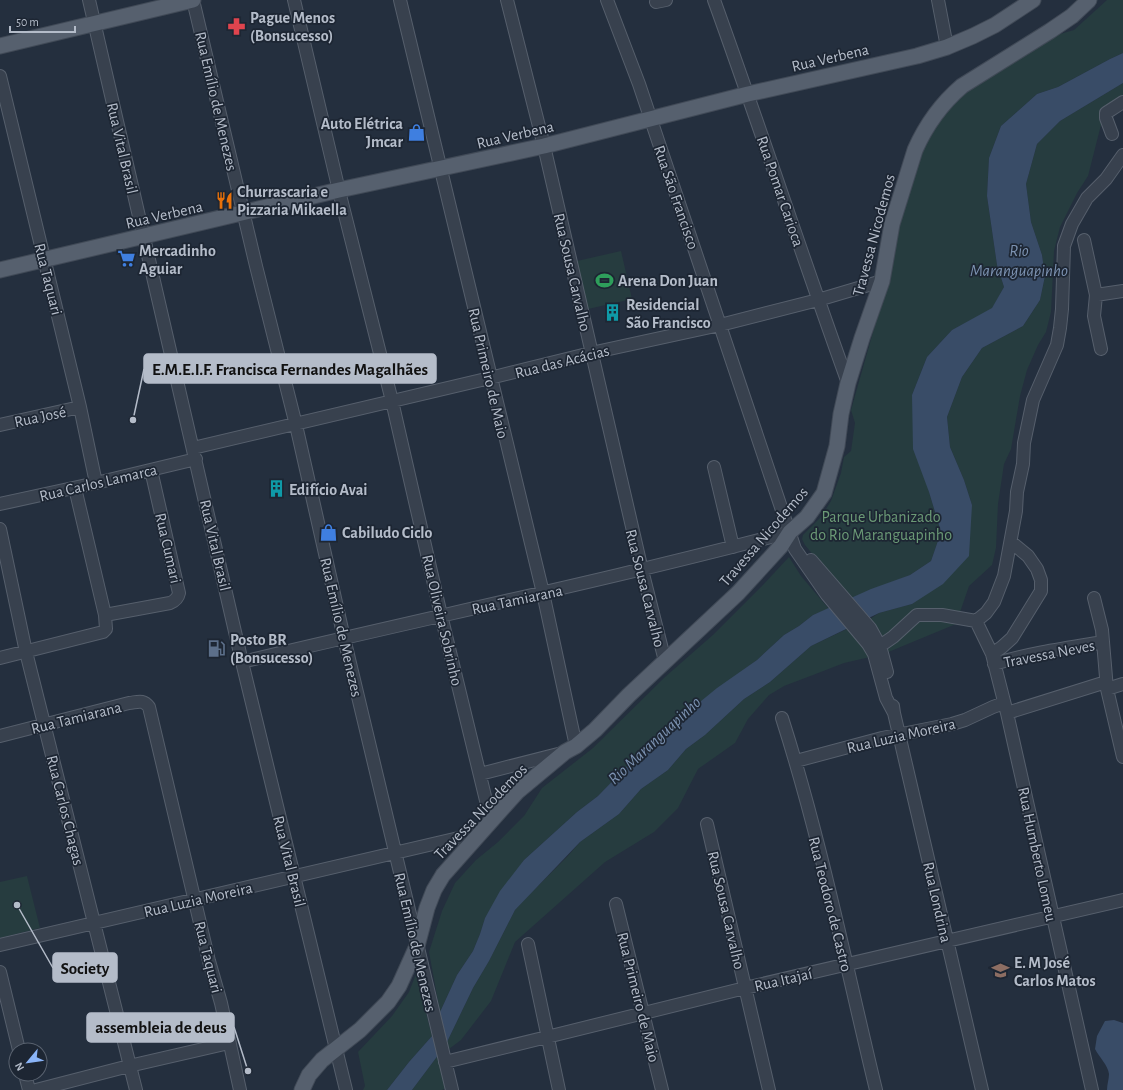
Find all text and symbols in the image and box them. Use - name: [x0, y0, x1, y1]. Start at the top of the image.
- scale bar: [10, 8, 75, 34]
- place label: Pague Menos (Bonsucesso): [250, 10, 335, 44]
- text: 50 m: [16, 16, 39, 28]
- pharmacy icon: Pague Menos (Bonsucesso): [227, 16, 247, 36]
- street label: Rua Emílio de Menezes: [192, 30, 240, 173]
- street label: Rua Verbena: [790, 41, 870, 75]
- street label: Rua Vital Brasil: [104, 101, 140, 195]
- place label: Auto Elétrica Jmcar: [321, 116, 403, 150]
- street label: Rua Verbena: [475, 118, 555, 152]
- shop icon: Auto Elétrica Jmcar: [406, 122, 426, 142]
- street label: Rua Pomar Carioca: [754, 134, 806, 249]
- street label: Rua São Francisco: [651, 143, 701, 251]
- street label: Travessa Nicodemos: [850, 172, 898, 298]
- place label: Churrascaria e Pizzaria Mikaella: [237, 184, 347, 218]
- restaurant icon: Churrascaria e Pizzaria Mikaella: [214, 190, 234, 210]
- street label: Rua Verbena: [124, 198, 204, 232]
- street label: Rua Sousa Carvalho: [551, 212, 593, 333]
- street label: Rua Taquari: [31, 242, 65, 317]
- water label: Rio Maranguapinho: [970, 242, 1068, 280]
- place label: Mercadinho Aguiar: [139, 243, 216, 277]
- supermarket icon: Mercadinho Aguiar: [116, 249, 136, 269]
- sports icon: Arena Don Juan: [595, 270, 615, 290]
- place label: Arena Don Juan: [618, 273, 718, 289]
- place label: Residencial São Francisco: [626, 297, 711, 331]
- building icon: Residencial São Francisco: [603, 303, 623, 323]
- street label: Rua Primeiro de Maio: [465, 306, 511, 440]
- street label: Rua das Acácias: [513, 342, 611, 381]
- callout: E.M.E.I.F. Francisca Fernandes Magalhães: [144, 354, 436, 383]
- text: E.M.E.I.F. Francisca Fernandes Magalhães: [152, 361, 428, 378]
- street label: Rua José: [13, 404, 68, 430]
- street label: Rua Carlos Lamarca: [38, 462, 159, 504]
- building icon: Edifício Avai: [266, 479, 286, 499]
- place label: Edifício Avai: [289, 482, 368, 498]
- street label: Travessa Nicodemos: [716, 484, 811, 589]
- street label: Rua Vital Brasil: [197, 498, 233, 592]
- park label: Parque Urbanizado do Rio Maranguapinho: [810, 509, 952, 543]
- street label: Rua Cumari: [152, 511, 184, 585]
- shop icon: Cabiludo Ciclo: [319, 522, 339, 542]
- place label: Cabiludo Ciclo: [342, 525, 433, 541]
- street label: Rua Sousa Carvalho: [623, 528, 667, 649]
- street label: Rua Oliveira Sobrinho: [419, 553, 465, 688]
- street label: Rua Emílio de Menezes: [317, 556, 365, 699]
- street label: Rua Tamiarana: [470, 583, 564, 617]
- place label: Posto BR (Bonsucesso): [230, 632, 313, 666]
- street label: Travessa Neves: [1002, 637, 1096, 671]
- fuel station icon: Posto BR (Bonsucesso): [207, 638, 227, 658]
- water label: Rio Maranguapinho: [605, 693, 705, 788]
- street label: Rua Tamiarana: [29, 699, 123, 737]
- street label: Rua Luzia Moreira: [845, 716, 957, 756]
- street label: Rua Carlos Chagas: [44, 754, 86, 867]
- street label: Travessa Nicodemos: [431, 761, 530, 863]
- street label: Rua Humberto Lomeu: [1015, 786, 1059, 923]
- street label: Rua Vital Brasil: [270, 814, 308, 908]
- street label: Rua Teodoro de Castro: [806, 835, 855, 973]
- street label: Rua Sousa Carvalho: [705, 850, 747, 971]
- street label: Rua Londrina: [920, 860, 954, 944]
- street label: Rua Emílio de Menezes: [391, 871, 439, 1014]
- street label: Rua Luzia Moreira: [142, 880, 254, 920]
- street label: Rua Taquari: [191, 920, 225, 995]
- street label: Rua Primeiro de Maio: [614, 931, 662, 1064]
- callout: Society: [53, 953, 117, 982]
- place label: E. M José Carlos Matos: [1014, 955, 1096, 989]
- text: Society: [61, 960, 110, 978]
- school or university icon: E. M José Carlos Matos: [991, 961, 1011, 981]
- street label: Rua Itajaí: [753, 966, 814, 995]
- callout: assembleia de deus: [87, 1013, 234, 1042]
- text: assembleia de deus: [95, 1019, 227, 1036]
- north arrow: [8, 1042, 48, 1082]
- text: N: [13, 1061, 26, 1073]

